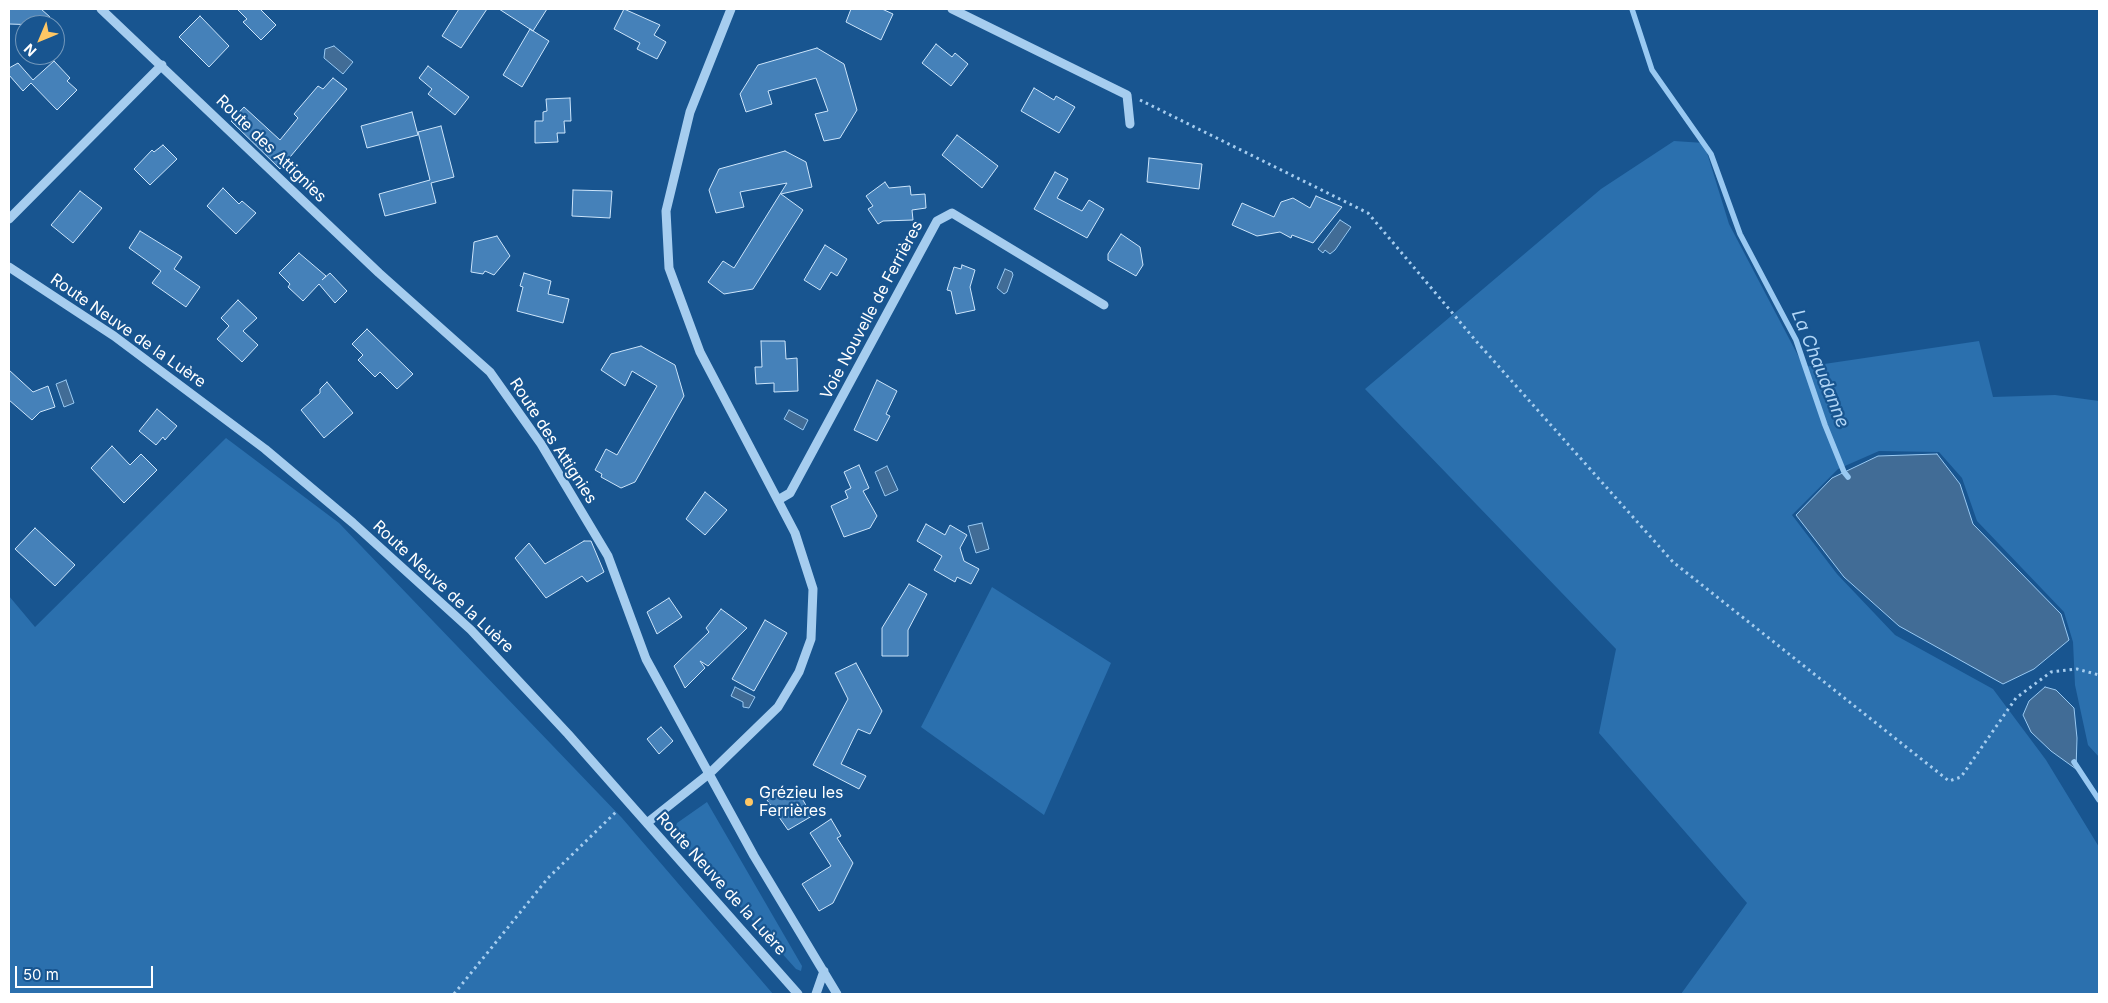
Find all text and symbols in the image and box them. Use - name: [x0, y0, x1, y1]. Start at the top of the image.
- north arrow: [15, 15, 65, 65]
- text: N: [20, 40, 40, 60]
- street label: Route des Attignies: [212, 91, 330, 207]
- street label: Voie Nouvelle de Ferrières: [817, 218, 927, 402]
- street label: Route Neuve de la Luère: [47, 270, 209, 392]
- water label: La Chaudanne: [1786, 307, 1854, 431]
- street label: Route des Attignies: [505, 375, 601, 507]
- street label: Route Neuve de la Luère: [369, 517, 517, 657]
- place label: Grézieu les Ferrières: [759, 783, 843, 821]
- marker: Grézieu les Ferrières: [743, 796, 755, 808]
- street label: Route Neuve de la Luère: [652, 809, 790, 959]
- scale bar: [18, 956, 155, 988]
- text: 50 m: [23, 965, 59, 984]

